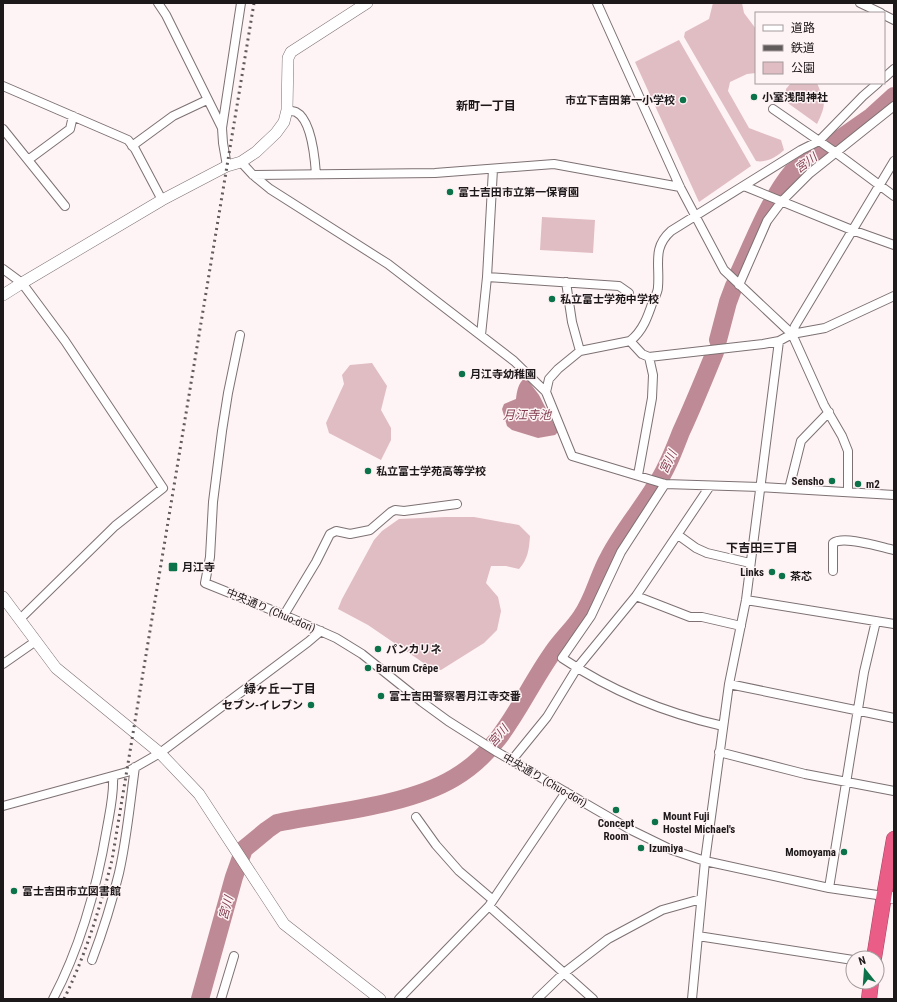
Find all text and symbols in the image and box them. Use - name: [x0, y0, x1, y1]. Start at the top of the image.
- legend: [755, 12, 885, 84]
- text: 道路: [791, 21, 815, 35]
- text: 鉄道: [791, 41, 815, 55]
- text: 公園: [791, 61, 815, 75]
- place label: 小室浅間神社: [762, 91, 828, 104]
- marker: 小室浅間神社: [749, 92, 759, 102]
- place label: 市立下吉田第一小学校: [565, 94, 675, 107]
- marker: 市立下吉田第一小学校: [678, 95, 688, 105]
- district label: 新町一丁目: [456, 99, 516, 113]
- water label: 宮川: [792, 149, 821, 176]
- place label: 富士吉田市立第一保育園: [458, 186, 579, 199]
- marker: 富士吉田市立第一保育園: [445, 187, 455, 197]
- place label: 私立富士学苑中学校: [560, 293, 659, 306]
- marker: 私立富士学苑中学校: [547, 294, 557, 304]
- place label: 月江寺幼稚園: [470, 368, 536, 381]
- marker: 月江寺幼稚園: [457, 369, 467, 379]
- water label: 月江寺池: [503, 408, 552, 422]
- water label: 宮川: [657, 446, 680, 476]
- place label: 私立富士学苑高等学校: [376, 465, 486, 478]
- marker: 私立富士学苑高等学校: [363, 466, 373, 476]
- place label: Sensho: [792, 475, 825, 488]
- marker: Sensho: [827, 476, 837, 486]
- place label: m2: [866, 478, 880, 491]
- marker: m2: [853, 479, 863, 489]
- district label: 下吉田三丁目: [726, 541, 798, 555]
- marker: 月江寺: [167, 561, 179, 573]
- place label: 月江寺: [182, 561, 215, 574]
- place label: Links: [740, 566, 764, 579]
- marker: Links: [767, 567, 777, 577]
- place label: 茶芯: [790, 570, 812, 583]
- marker: 茶芯: [777, 571, 787, 581]
- street label: 中央通り (Chuo-dori): [224, 586, 317, 635]
- place label: パンカリネ: [386, 643, 442, 656]
- marker: パンカリネ: [373, 644, 383, 654]
- place label: Barnum Crêpe: [376, 662, 438, 675]
- marker: Barnum Crêpe: [363, 663, 373, 673]
- district label: 緑ヶ丘一丁目: [244, 682, 316, 696]
- place label: 富士吉田警察署月江寺交番: [389, 690, 521, 703]
- marker: 富士吉田警察署月江寺交番: [376, 691, 386, 701]
- place label: セブン-イレブン: [222, 699, 303, 712]
- marker: セブン-イレブン: [306, 700, 316, 710]
- water label: 宮川: [485, 721, 512, 750]
- street label: 中央通り (Chuo-dori): [500, 751, 589, 810]
- marker: Concept Room: [611, 805, 621, 815]
- place label: Mount Fuji Hostel Michael's: [663, 810, 735, 836]
- place label: Concept Room: [598, 817, 635, 843]
- marker: Mount Fuji Hostel Michael's: [650, 817, 660, 827]
- place label: Izumiya: [649, 842, 683, 855]
- marker: Izumiya: [636, 843, 646, 853]
- place label: Momoyama: [785, 846, 836, 859]
- marker: Momoyama: [839, 847, 849, 857]
- place label: 富士吉田市立図書館: [22, 885, 121, 898]
- marker: 富士吉田市立図書館: [9, 886, 19, 896]
- water label: 宮川: [216, 893, 237, 921]
- north arrow: [845, 950, 885, 990]
- text: N: [857, 954, 868, 968]

